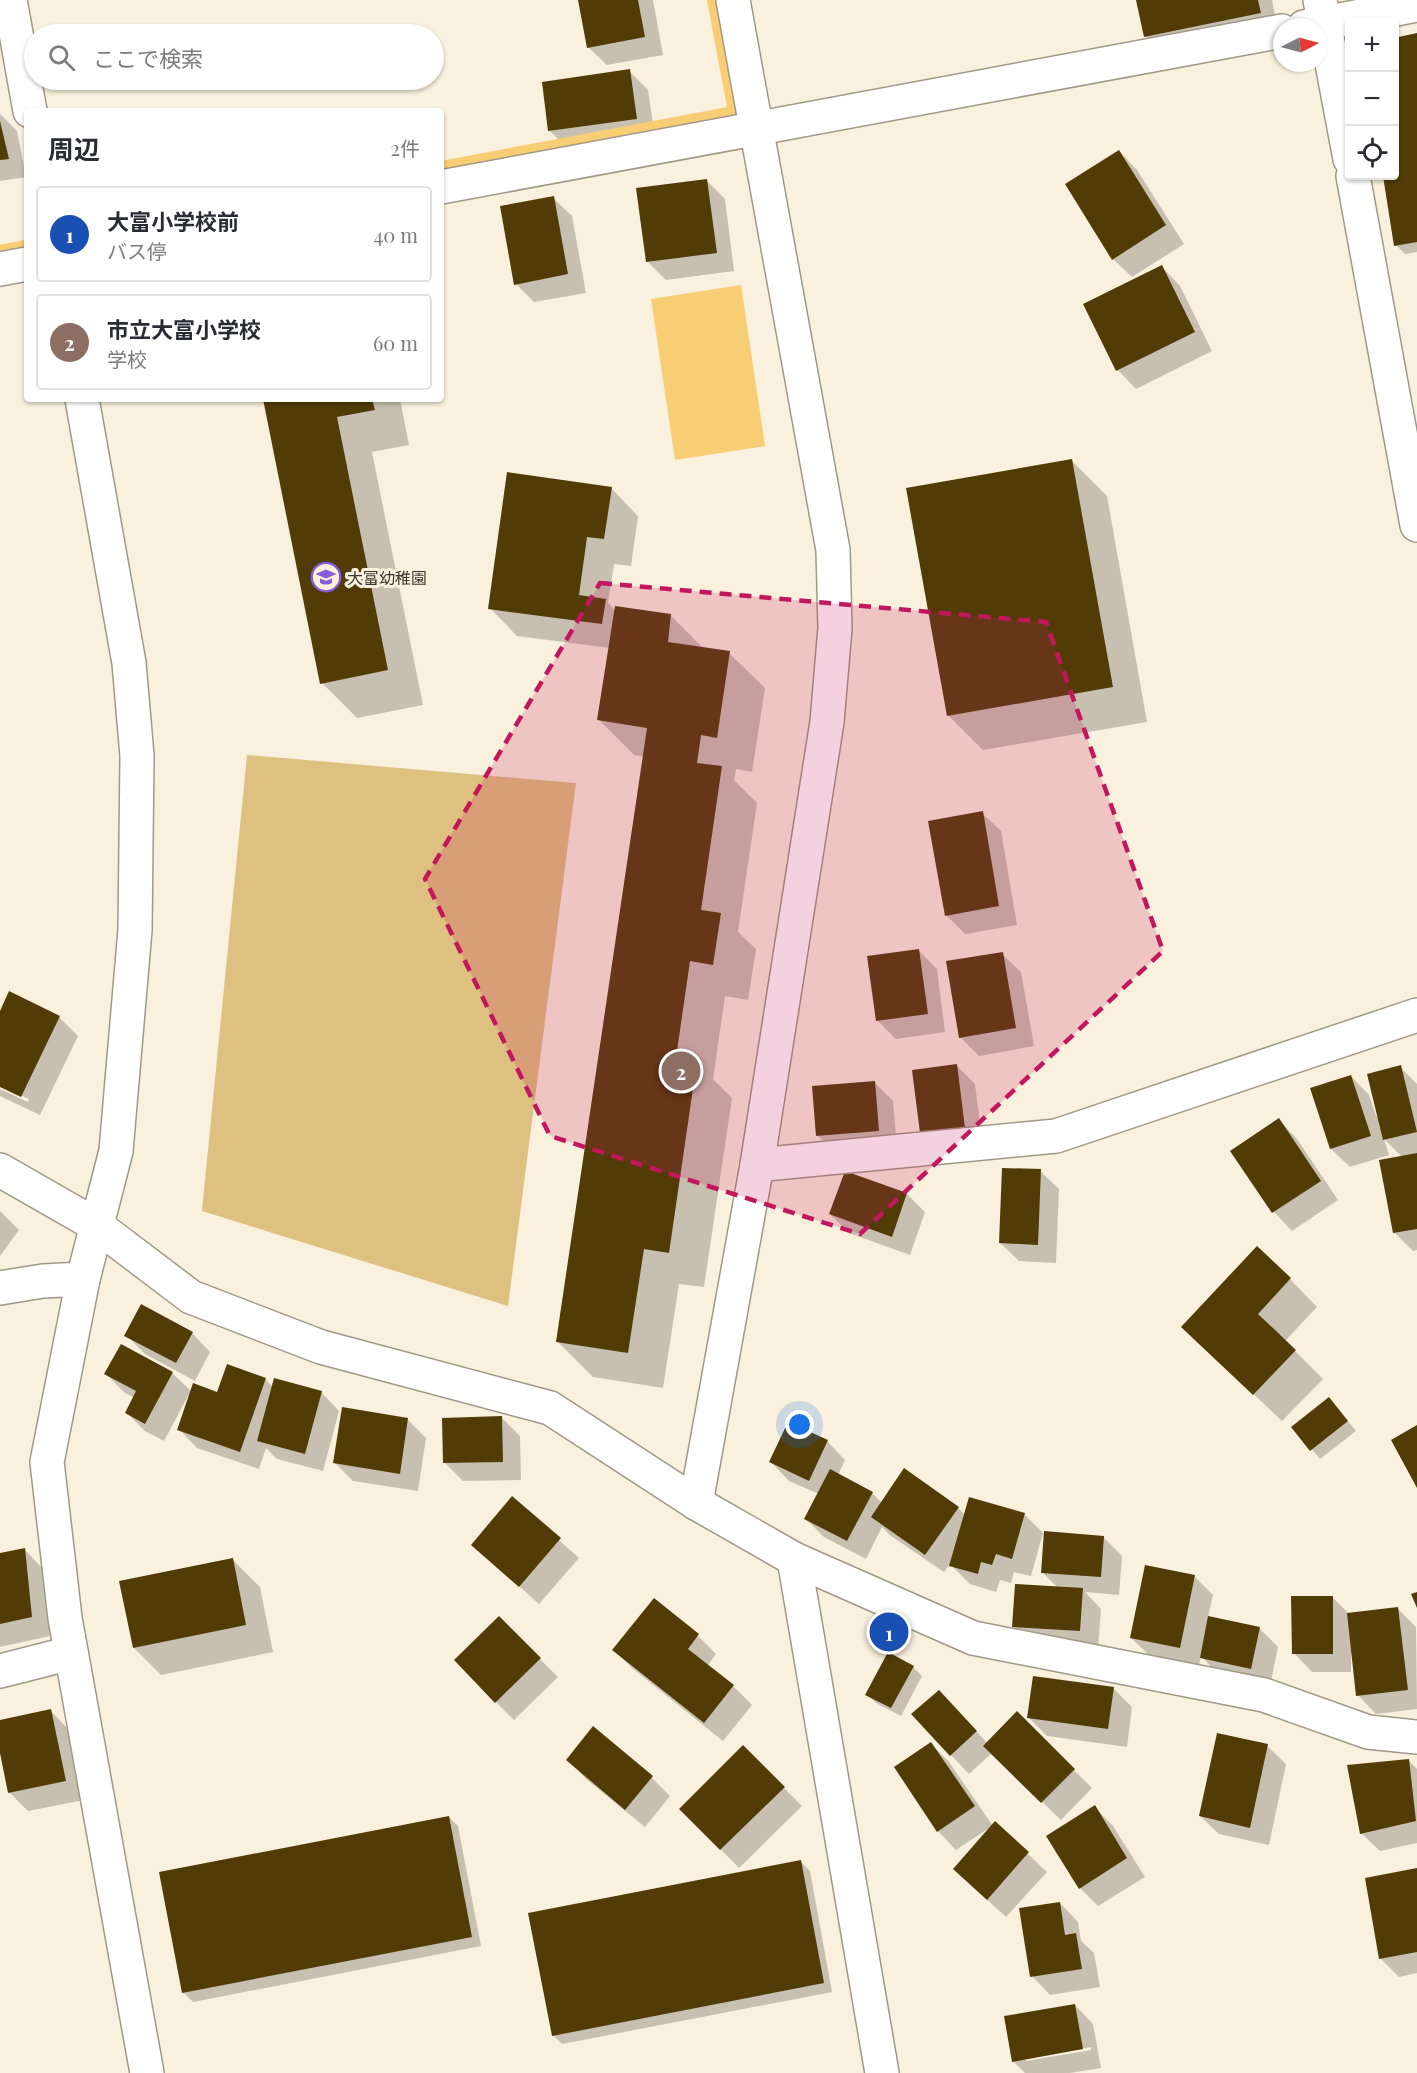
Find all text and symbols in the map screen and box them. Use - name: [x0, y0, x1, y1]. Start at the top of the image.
- north arrow: [1273, 18, 1327, 72]
- map controls: [1345, 18, 1399, 180]
- button: +: [1345, 18, 1399, 72]
- search box: [24, 24, 444, 90]
- icon: search: [45, 41, 78, 74]
- text: ここで検索: [93, 43, 203, 73]
- button: −: [1345, 72, 1399, 126]
- button: locate: [1345, 126, 1399, 180]
- text: 周辺: [48, 131, 100, 166]
- text: 2件: [390, 134, 420, 161]
- text: 大富小学校前: [107, 206, 239, 236]
- text: 1: [66, 221, 73, 248]
- text: 40 m: [373, 221, 418, 248]
- text: バス停: [107, 237, 167, 264]
- text: 市立大富小学校: [107, 314, 261, 344]
- text: 2: [64, 329, 75, 356]
- text: 60 m: [373, 329, 418, 356]
- text: 学校: [107, 345, 147, 372]
- school or university icon: 大富幼稚園: [310, 561, 342, 593]
- place label: 大富幼稚園: [347, 567, 427, 588]
- pin: 2: [662, 1048, 700, 1094]
- your location: [785, 1410, 814, 1439]
- pin: 1: [870, 1610, 908, 1654]

